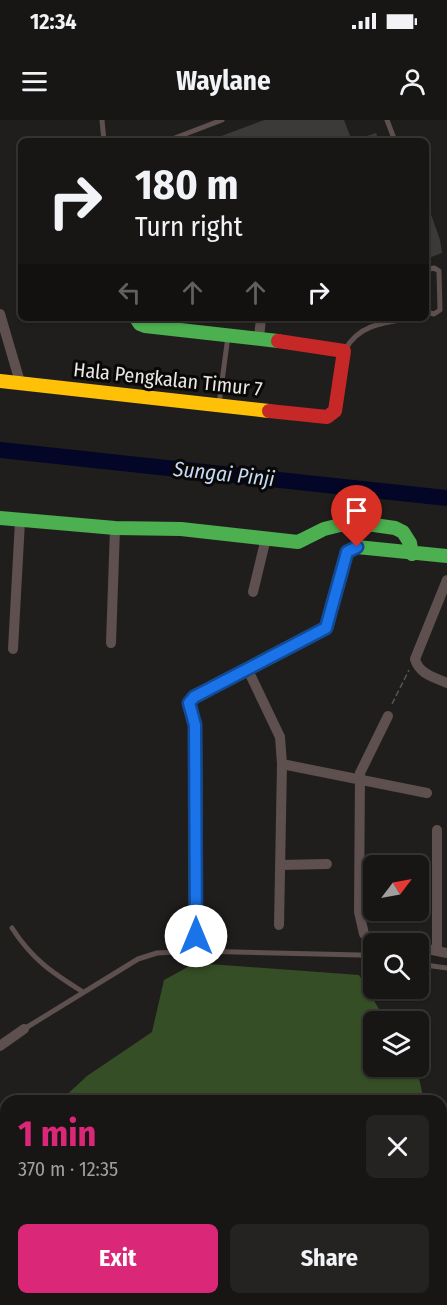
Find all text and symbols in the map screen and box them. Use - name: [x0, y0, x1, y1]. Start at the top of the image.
- text: 12:34: [30, 8, 77, 35]
- icon: menu: [18, 65, 51, 98]
- text: Waylane: [176, 65, 271, 97]
- icon: person: [396, 65, 429, 98]
- text: 180 m: [135, 160, 239, 210]
- icon: right: [36, 162, 114, 240]
- text: Turn right: [135, 211, 243, 243]
- icon: left: [113, 276, 146, 309]
- icon: ahead: [176, 276, 209, 309]
- icon: ahead: [239, 276, 272, 309]
- icon: right: [302, 276, 335, 309]
- street label: Hala Pengkalan Timur 7: [72, 357, 264, 401]
- water label: Sungai Pinji: [171, 456, 277, 492]
- pin: [331, 485, 382, 547]
- icon: arrive: [340, 494, 373, 527]
- north arrow: [363, 855, 429, 921]
- map controls: [363, 855, 429, 1077]
- position arrow: [164, 904, 228, 968]
- button: search: [363, 933, 429, 999]
- button: layers: [363, 1011, 429, 1077]
- text: 1 min: [18, 1112, 96, 1156]
- button: close: [366, 1115, 429, 1178]
- text: 370 m · 12:35: [18, 1157, 118, 1181]
- button: Exit: [18, 1224, 218, 1293]
- button: Share: [230, 1224, 429, 1293]

